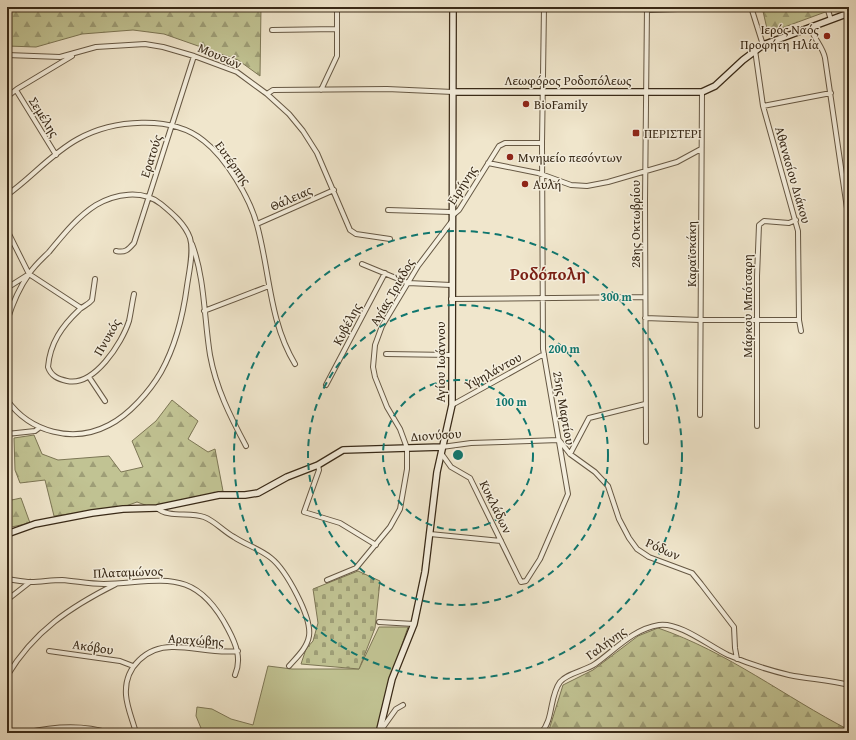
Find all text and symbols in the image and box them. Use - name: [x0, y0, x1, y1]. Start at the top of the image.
- place label: Ιερός Ναός Προφήτη Ηλία: [740, 20, 819, 54]
- marker: Ιερός Ναός Προφήτη Ηλία: [822, 31, 832, 41]
- street label: Μουσών: [195, 38, 245, 74]
- street label: Λεωφόρος Ροδοπόλεως: [505, 71, 632, 90]
- street label: Σεμέλης: [24, 93, 64, 141]
- place label: BioFamily: [534, 95, 589, 114]
- marker: BioFamily: [521, 99, 531, 109]
- place label: ΠΕΡΙΣΤΕΡΙ: [644, 124, 702, 143]
- street label: Αθανασίου Διάκου: [770, 124, 816, 226]
- marker: ΠΕΡΙΣΤΕΡΙ: [631, 128, 641, 138]
- street label: Ερατούς: [135, 132, 167, 180]
- street label: Ευτέρπης: [210, 137, 256, 189]
- place label: Μνημείο πεσόντων: [518, 148, 623, 167]
- marker: Μνημείο πεσόντων: [505, 152, 515, 162]
- street label: Ειρήνης: [442, 161, 482, 208]
- place label: Αυλή: [533, 175, 561, 194]
- marker: Αυλή: [520, 179, 530, 189]
- street label: Θάλειας: [267, 180, 316, 216]
- street label: 28ης Οκτωβρίου: [626, 180, 645, 268]
- street label: Καραϊσκάκη: [682, 221, 701, 287]
- street label: Αγίας Τριάδος: [365, 254, 419, 329]
- street label: Μάρκου Μπότσαρη: [738, 254, 757, 358]
- district label: Ροδόπολη: [510, 261, 586, 286]
- text: 300 m: [600, 288, 633, 305]
- street label: Κυβέλης: [328, 299, 366, 349]
- street label: Πνυκός: [89, 314, 126, 359]
- street label: Αγίου Ιωάννου: [431, 321, 450, 403]
- text: 200 m: [548, 340, 581, 357]
- street label: Υψηλάντου: [460, 347, 525, 395]
- street label: 25ης Μαρτίου: [548, 369, 580, 447]
- text: 100 m: [495, 393, 528, 410]
- street label: Διονύσου: [410, 424, 462, 446]
- centre of rings: [451, 448, 465, 462]
- street label: Κυκλάδων: [475, 477, 517, 537]
- street label: Ρόδων: [643, 533, 684, 565]
- street label: Πλαταμώνος: [93, 561, 164, 583]
- street label: Γαλήνης: [582, 622, 631, 664]
- street label: Αραχώβης: [167, 629, 225, 651]
- street label: Ακόβου: [71, 634, 115, 660]

